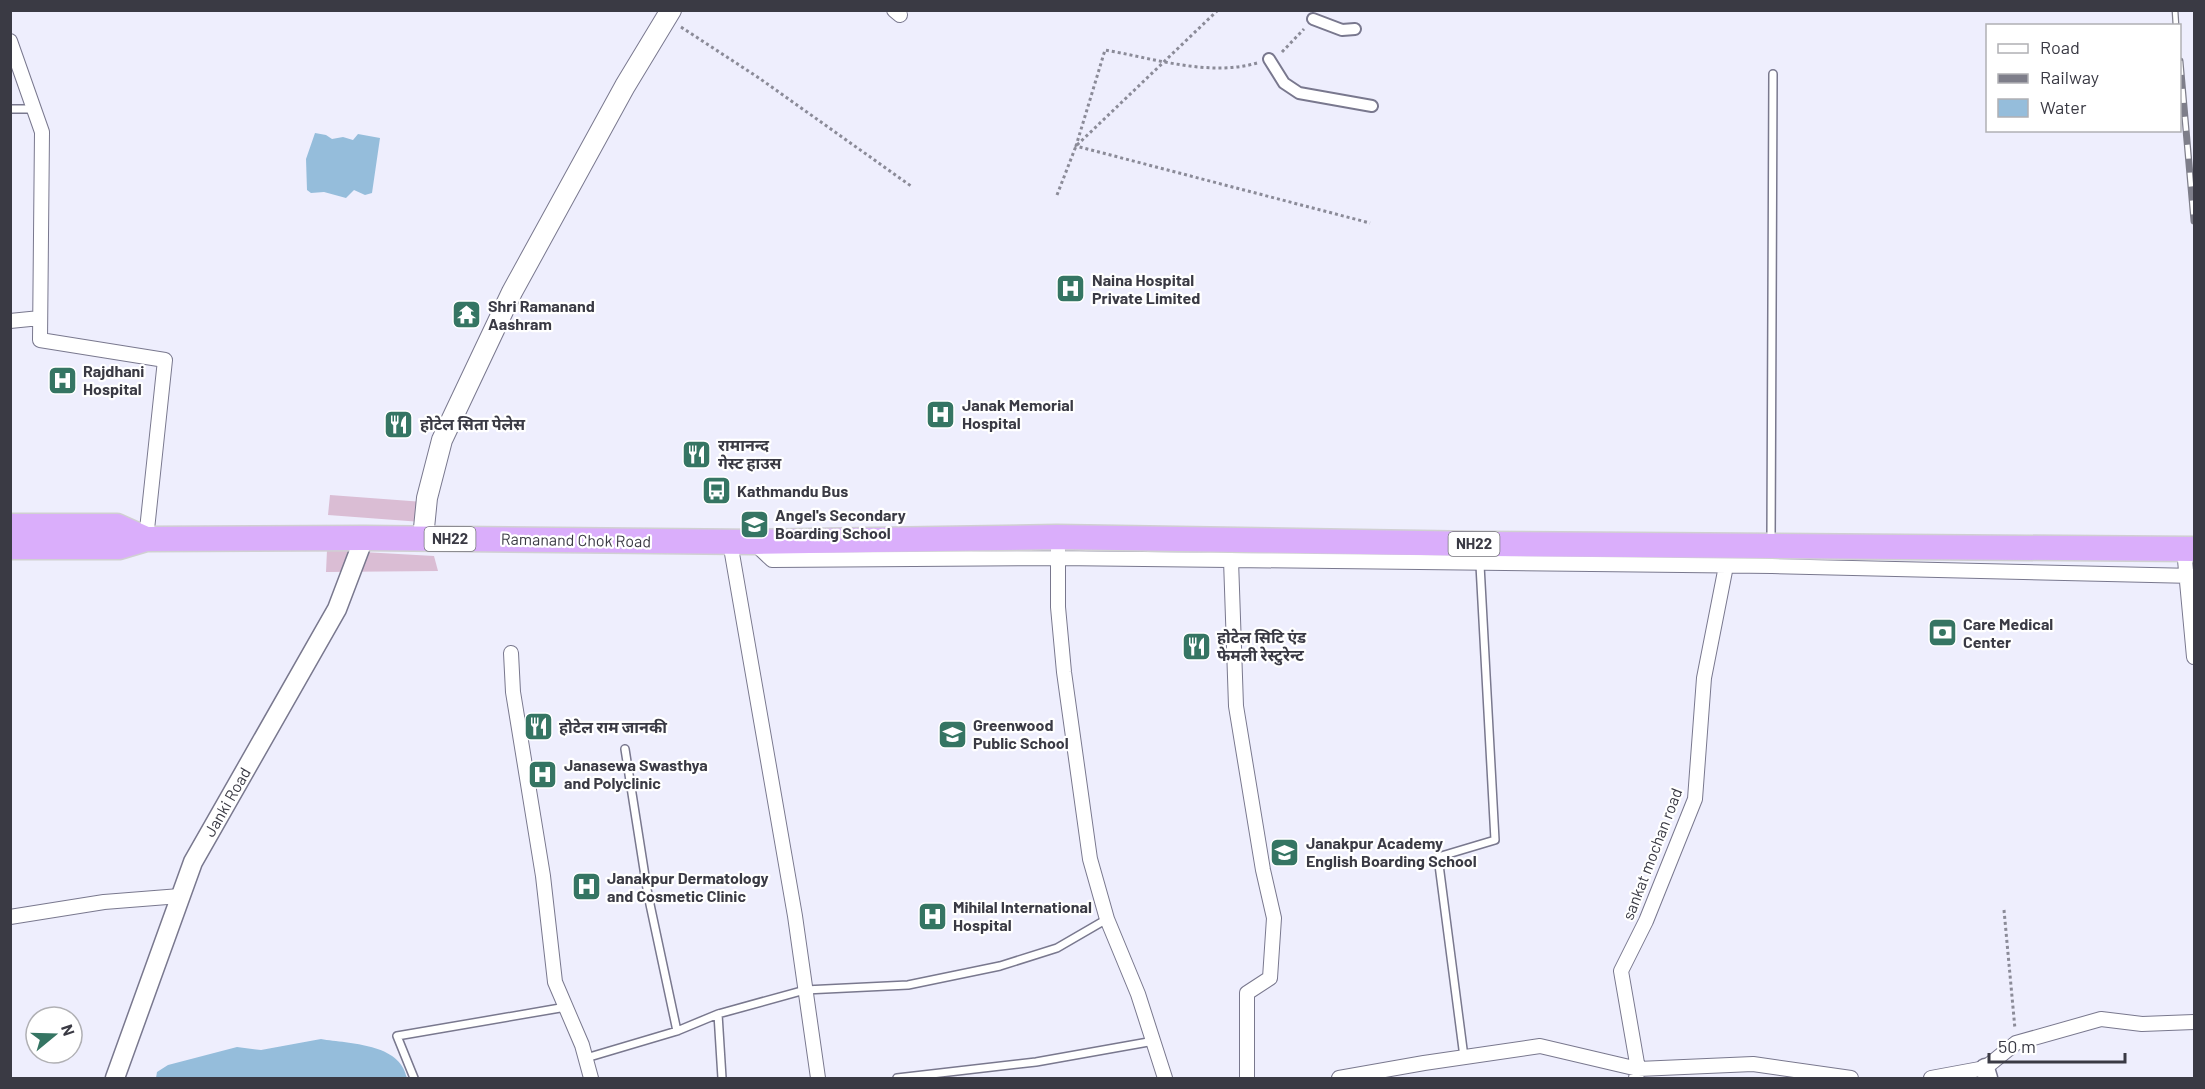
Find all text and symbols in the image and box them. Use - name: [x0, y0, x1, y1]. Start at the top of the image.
- legend: [1986, 24, 2181, 132]
- text: Road: [2040, 36, 2080, 58]
- text: Railway: [2040, 66, 2099, 88]
- text: Water: [2040, 96, 2087, 118]
- place label: Naina Hospital Private Limited: [1092, 270, 1200, 307]
- hospital icon: Naina Hospital Private Limited: [1055, 273, 1087, 305]
- place label: Shri Ramanand Aashram: [488, 296, 595, 333]
- temple icon: Shri Ramanand Aashram: [451, 299, 483, 331]
- place label: Rajdhani Hospital: [83, 361, 144, 398]
- hospital icon: Rajdhani Hospital: [46, 364, 78, 396]
- place label: Janak Memorial Hospital: [962, 395, 1074, 432]
- hospital icon: Janak Memorial Hospital: [925, 398, 957, 430]
- restaurant icon: होटेल सिता पेलेस: [383, 408, 415, 440]
- place label: होटेल सिता पेलेस: [420, 414, 526, 433]
- place label: रामानन्द गेस्ट हाउस: [718, 435, 783, 472]
- restaurant icon: रामानन्द गेस्ट हाउस: [681, 438, 713, 470]
- bus stop icon: Kathmandu Bus: [700, 475, 732, 507]
- place label: Kathmandu Bus: [737, 481, 848, 500]
- place label: Angel's Secondary Boarding School: [775, 505, 906, 542]
- school or university icon: Angel's Secondary Boarding School: [738, 508, 770, 540]
- road number: NH22: [424, 527, 476, 551]
- street label: Ramanand Chok Road: [501, 529, 651, 550]
- road number: NH22: [1448, 532, 1500, 556]
- place label: Care Medical Center: [1963, 614, 2053, 651]
- bank icon: Care Medical Center: [1926, 617, 1958, 649]
- place label: होटेल सिटि एंड फेमली रेस्टुरेन्ट: [1217, 627, 1307, 666]
- restaurant icon: होटेल सिटि एंड फेमली रेस्टुरेन्ट: [1180, 630, 1212, 662]
- restaurant icon: होटेल राम जानकी: [522, 711, 554, 743]
- place label: Greenwood Public School: [973, 715, 1069, 752]
- place label: होटेल राम जानकी: [559, 717, 667, 736]
- school or university icon: Greenwood Public School: [936, 718, 968, 750]
- place label: Janasewa Swasthya and Polyclinic: [564, 755, 708, 792]
- hospital icon: Janasewa Swasthya and Polyclinic: [527, 758, 559, 790]
- street label: Janki Road: [199, 764, 254, 840]
- street label: sankat mochan road: [1618, 785, 1685, 922]
- place label: Janakpur Academy English Boarding School: [1306, 833, 1477, 870]
- school or university icon: Janakpur Academy English Boarding School: [1269, 836, 1301, 868]
- place label: Janakpur Dermatology and Cosmetic Clinic: [607, 868, 769, 905]
- hospital icon: Janakpur Dermatology and Cosmetic Clinic: [570, 871, 602, 903]
- place label: Mihilal International Hospital: [953, 897, 1092, 934]
- hospital icon: Mihilal International Hospital: [916, 900, 948, 932]
- north arrow: [24, 1005, 84, 1065]
- text: N: [58, 1022, 79, 1038]
- scale bar: [1989, 1026, 2126, 1064]
- text: 50 m: [1998, 1035, 2036, 1057]

